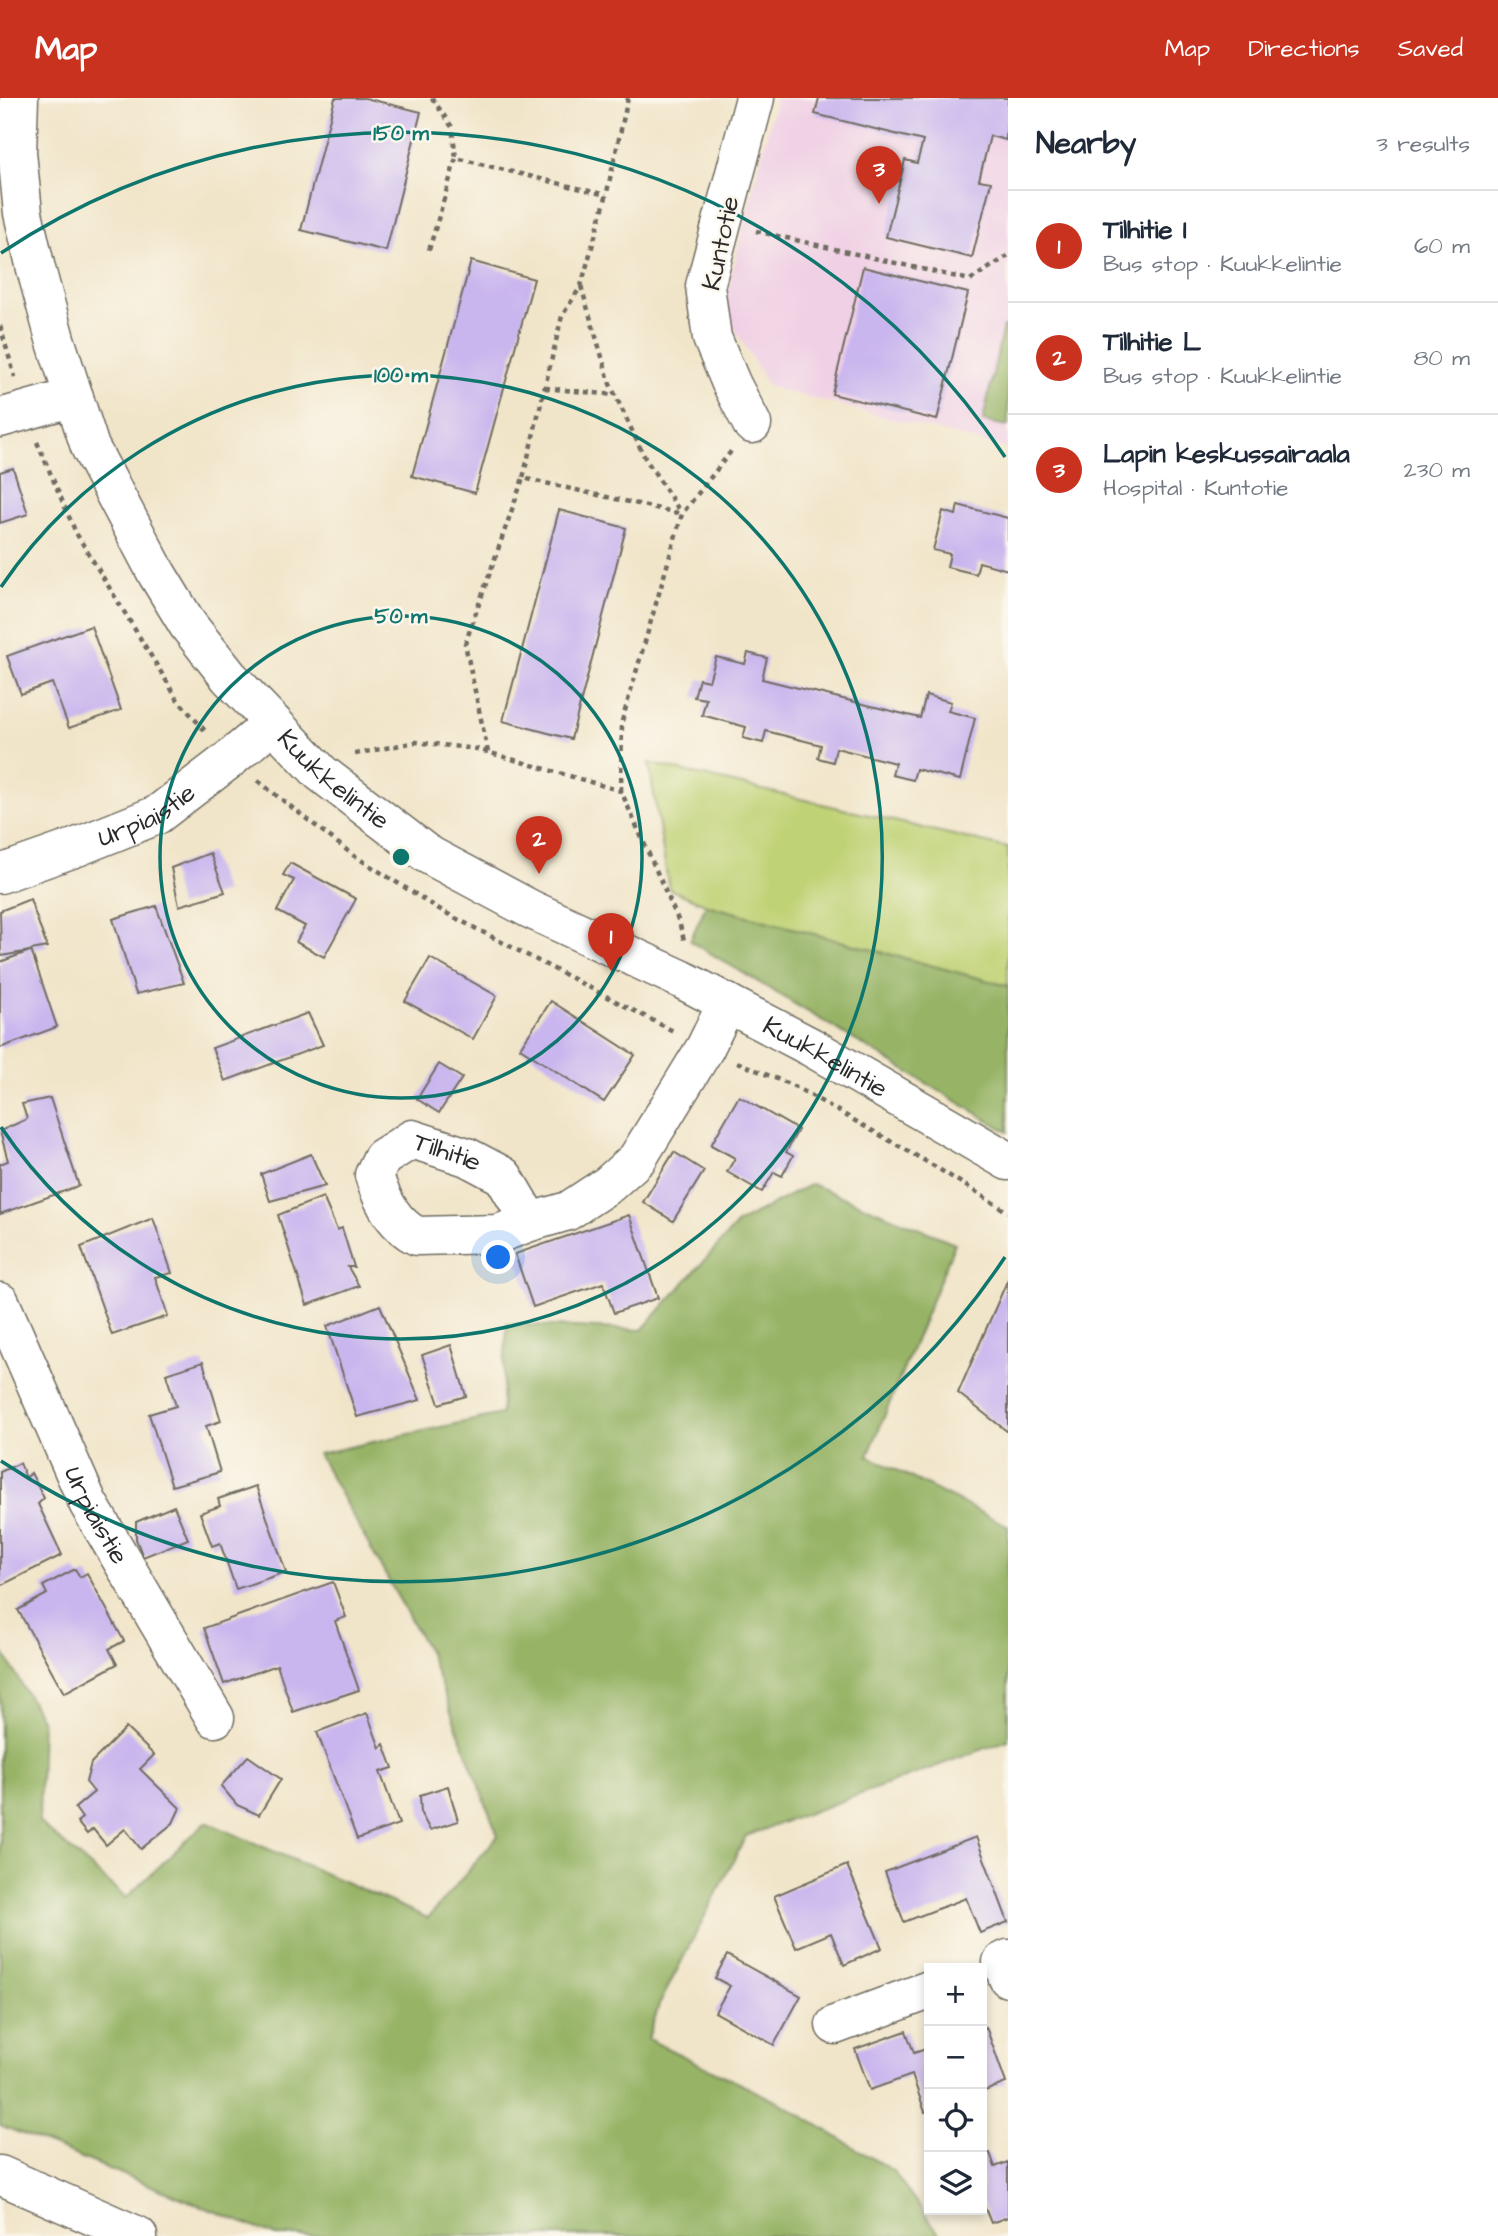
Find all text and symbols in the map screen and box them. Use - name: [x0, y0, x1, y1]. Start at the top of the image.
- text: Map: [35, 26, 97, 72]
- text: Map: [1165, 32, 1210, 66]
- text: Directions: [1248, 32, 1360, 66]
- text: Saved: [1398, 32, 1463, 66]
- text: 150 m: [373, 119, 429, 148]
- text: Nearby: [1036, 123, 1136, 165]
- text: 3 results: [1376, 128, 1470, 160]
- pin: 3: [856, 146, 902, 204]
- street label: Kuntotie: [693, 193, 749, 294]
- text: Tilhitie I: [1103, 212, 1187, 248]
- text: 1: [1058, 230, 1060, 262]
- text: 60 m: [1414, 230, 1470, 262]
- text: Bus stop · Kuukkelintie: [1103, 248, 1342, 280]
- text: Tilhitie L: [1103, 324, 1201, 360]
- text: 2: [1052, 342, 1066, 374]
- text: 80 m: [1413, 342, 1470, 374]
- text: Bus stop · Kuukkelintie: [1103, 360, 1342, 392]
- text: 100 m: [374, 361, 429, 390]
- text: Lapin keskussairaala: [1103, 436, 1350, 472]
- text: 3: [1053, 454, 1065, 486]
- text: 230 m: [1404, 454, 1470, 486]
- text: Hospital · Kuntotie: [1103, 472, 1289, 504]
- text: 50 m: [375, 602, 428, 631]
- street label: Kuukkelintie: [269, 721, 397, 838]
- street label: Urpiaistie: [92, 775, 203, 856]
- pin: 2: [516, 816, 562, 874]
- centre of rings: [389, 845, 413, 869]
- pin: 1: [588, 913, 634, 971]
- street label: Kuukkelintie: [757, 1008, 894, 1107]
- street label: Tilhitie: [409, 1124, 488, 1181]
- your location: [481, 1240, 515, 1274]
- street label: Urpiaistie: [55, 1461, 137, 1571]
- map controls: [924, 1963, 987, 2215]
- button: +: [924, 1963, 987, 2026]
- button: −: [924, 2026, 987, 2089]
- button: locate: [924, 2089, 987, 2152]
- button: layers: [924, 2152, 987, 2215]

